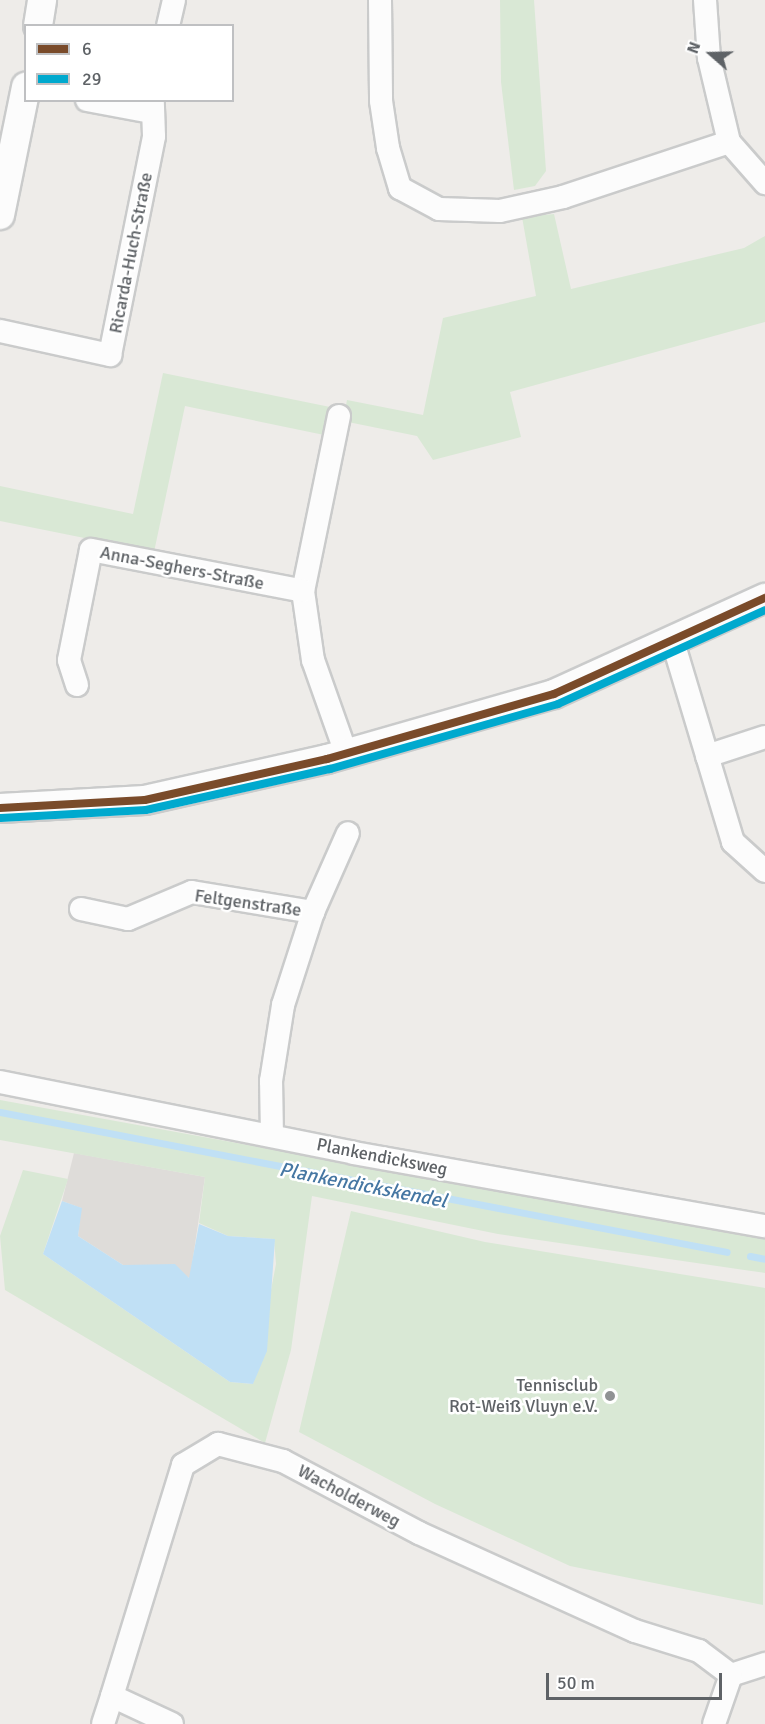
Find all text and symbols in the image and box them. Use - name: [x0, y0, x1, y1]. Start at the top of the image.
- legend: [24, 24, 234, 102]
- north arrow: [681, 24, 741, 84]
- text: 6: [82, 38, 92, 60]
- text: N: [683, 39, 705, 57]
- text: 29: [82, 68, 101, 90]
- street label: Ricarda-Huch-Straße: [105, 171, 157, 335]
- street label: Anna-Seghers-Straße: [98, 542, 266, 594]
- street label: Feltgenstraße: [193, 885, 303, 921]
- street label: Plankendicksweg: [315, 1134, 449, 1180]
- water label: Plankendickskendel: [277, 1157, 449, 1213]
- place label: Tennisclub Rot-Weiß Vluyn e.V.: [449, 1375, 598, 1418]
- marker: Tennisclub Rot-Weiß Vluyn e.V.: [603, 1389, 617, 1403]
- street label: Wacholderweg: [294, 1460, 404, 1532]
- scale bar: [549, 1661, 724, 1699]
- text: 50 m: [557, 1672, 595, 1694]

